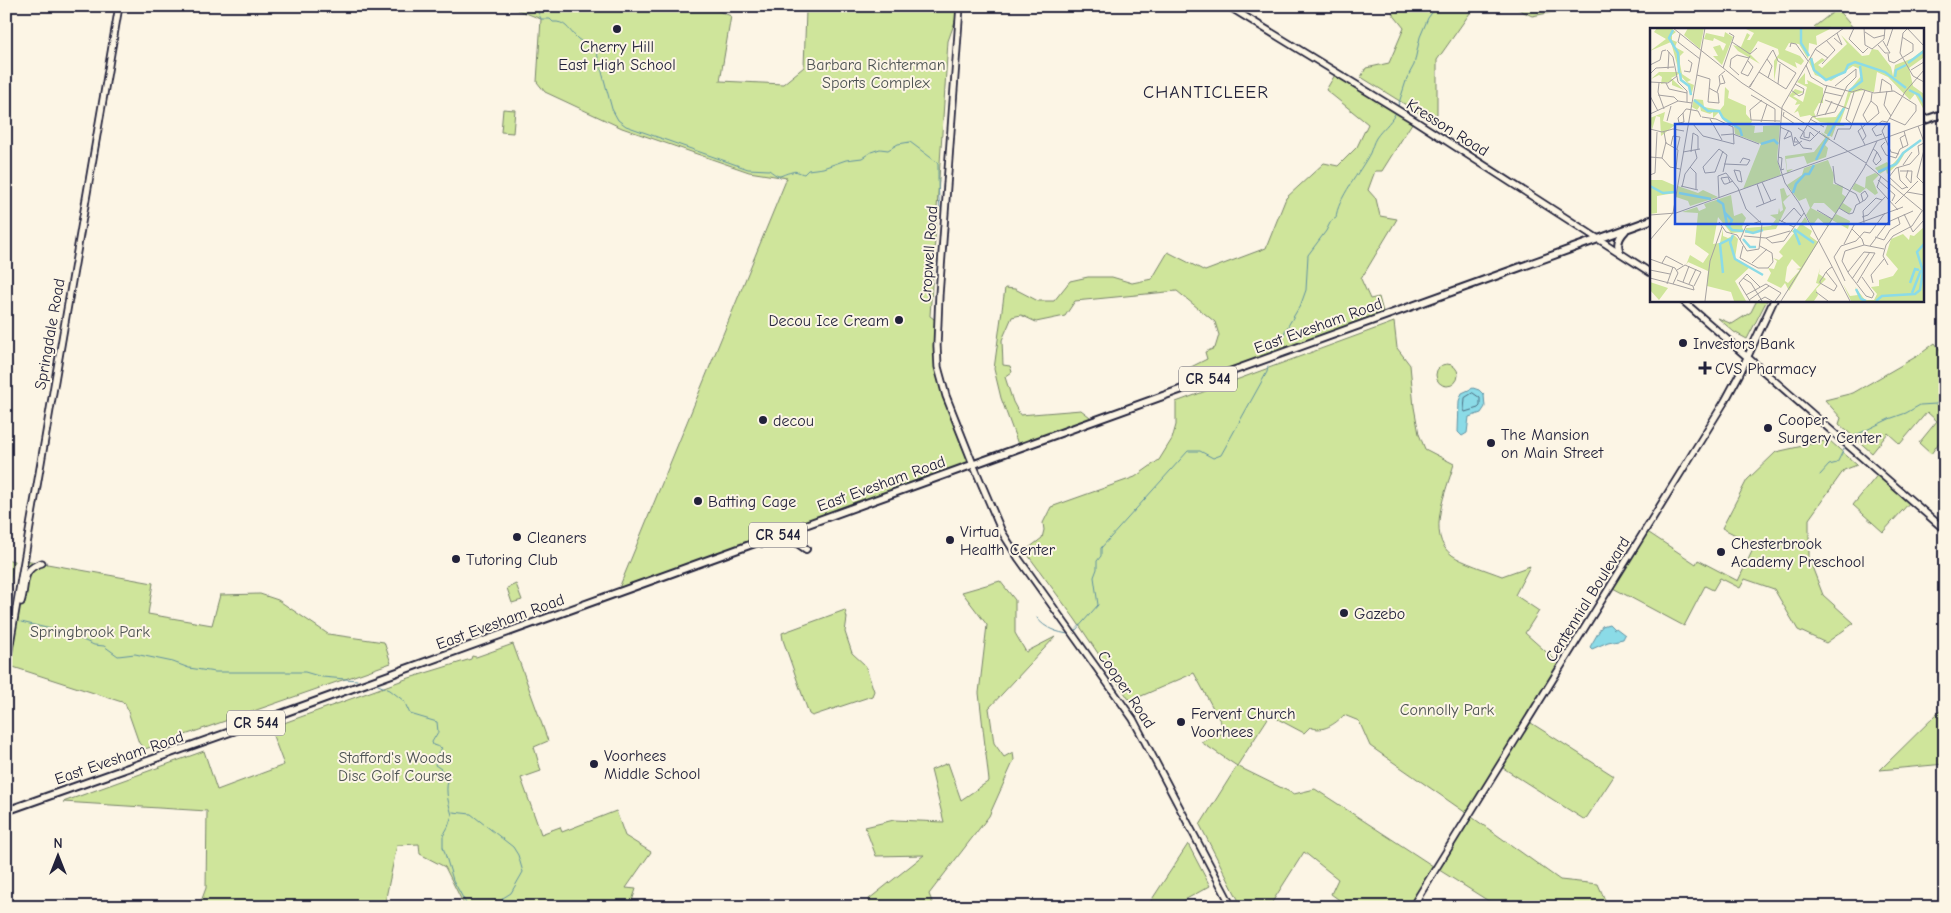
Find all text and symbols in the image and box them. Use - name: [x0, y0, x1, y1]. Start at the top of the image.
- marker: Cherry Hill East High School: [611, 23, 623, 35]
- inset map: [1650, 28, 1924, 301]
- place label: Cherry Hill East High School: [558, 38, 676, 74]
- park label: Barbara Richterman Sports Complex: [806, 56, 946, 92]
- district label: CHANTICLEER: [1143, 82, 1269, 103]
- street label: Kresson Road: [1403, 95, 1492, 160]
- street label: Cropwell Road: [917, 205, 941, 303]
- street label: Springdale Road: [31, 277, 69, 391]
- street label: East Evesham Road: [1252, 294, 1385, 358]
- place label: Decou Ice Cream: [769, 312, 889, 330]
- marker: Decou Ice Cream: [893, 314, 905, 326]
- place label: Investors Bank: [1693, 335, 1795, 353]
- marker: Investors Bank: [1677, 337, 1689, 349]
- place label: CVS Pharmacy: [1715, 360, 1817, 378]
- marker: CVS Pharmacy: [1699, 362, 1711, 374]
- road number: CR 544: [1179, 366, 1237, 392]
- place label: Cooper Surgery Center: [1778, 411, 1882, 447]
- place label: decou: [773, 412, 814, 430]
- marker: decou: [757, 414, 769, 426]
- marker: Cooper Surgery Center: [1762, 422, 1774, 434]
- place label: The Mansion on Main Street: [1501, 426, 1604, 462]
- marker: The Mansion on Main Street: [1485, 437, 1497, 449]
- street label: East Evesham Road: [815, 452, 948, 516]
- place label: Batting Cage: [708, 493, 796, 511]
- marker: Batting Cage: [692, 495, 704, 507]
- road number: CR 544: [749, 522, 807, 548]
- place label: Virtua Health Center: [960, 523, 1056, 559]
- place label: Cleaners: [527, 529, 587, 547]
- marker: Cleaners: [511, 531, 523, 543]
- marker: Virtua Health Center: [944, 534, 956, 546]
- street label: Centennial Boulevard: [1542, 534, 1634, 665]
- place label: Chesterbrook Academy Preschool: [1731, 535, 1865, 571]
- marker: Chesterbrook Academy Preschool: [1715, 546, 1727, 558]
- place label: Tutoring Club: [466, 551, 558, 569]
- marker: Tutoring Club: [450, 553, 462, 565]
- street label: East Evesham Road: [434, 590, 567, 654]
- place label: Gazebo: [1354, 605, 1405, 623]
- marker: Gazebo: [1338, 607, 1350, 619]
- park label: Springbrook Park: [30, 623, 150, 641]
- street label: Cooper Road: [1094, 647, 1159, 732]
- park label: Connolly Park: [1400, 701, 1495, 719]
- place label: Fervent Church Voorhees: [1191, 705, 1296, 741]
- road number: CR 544: [227, 710, 285, 736]
- marker: Fervent Church Voorhees: [1175, 716, 1187, 728]
- street label: East Evesham Road: [53, 727, 186, 788]
- place label: Voorhees Middle School: [604, 747, 700, 783]
- park label: Stafford's Woods Disc Golf Course: [338, 749, 452, 785]
- marker: Voorhees Middle School: [588, 758, 600, 770]
- north arrow: [32, 830, 82, 880]
- text: N: [53, 835, 63, 852]

